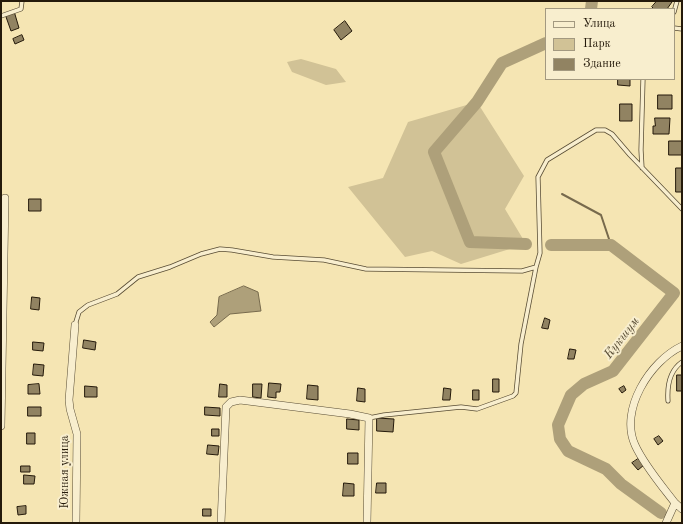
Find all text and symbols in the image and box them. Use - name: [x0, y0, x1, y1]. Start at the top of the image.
- legend: [545, 8, 675, 80]
- text: Улица: [583, 18, 616, 30]
- text: Парк: [583, 38, 611, 50]
- text: Здание: [583, 58, 621, 70]
- water label: Кукшум: [601, 314, 643, 362]
- street label: Южная улица: [58, 435, 72, 509]

